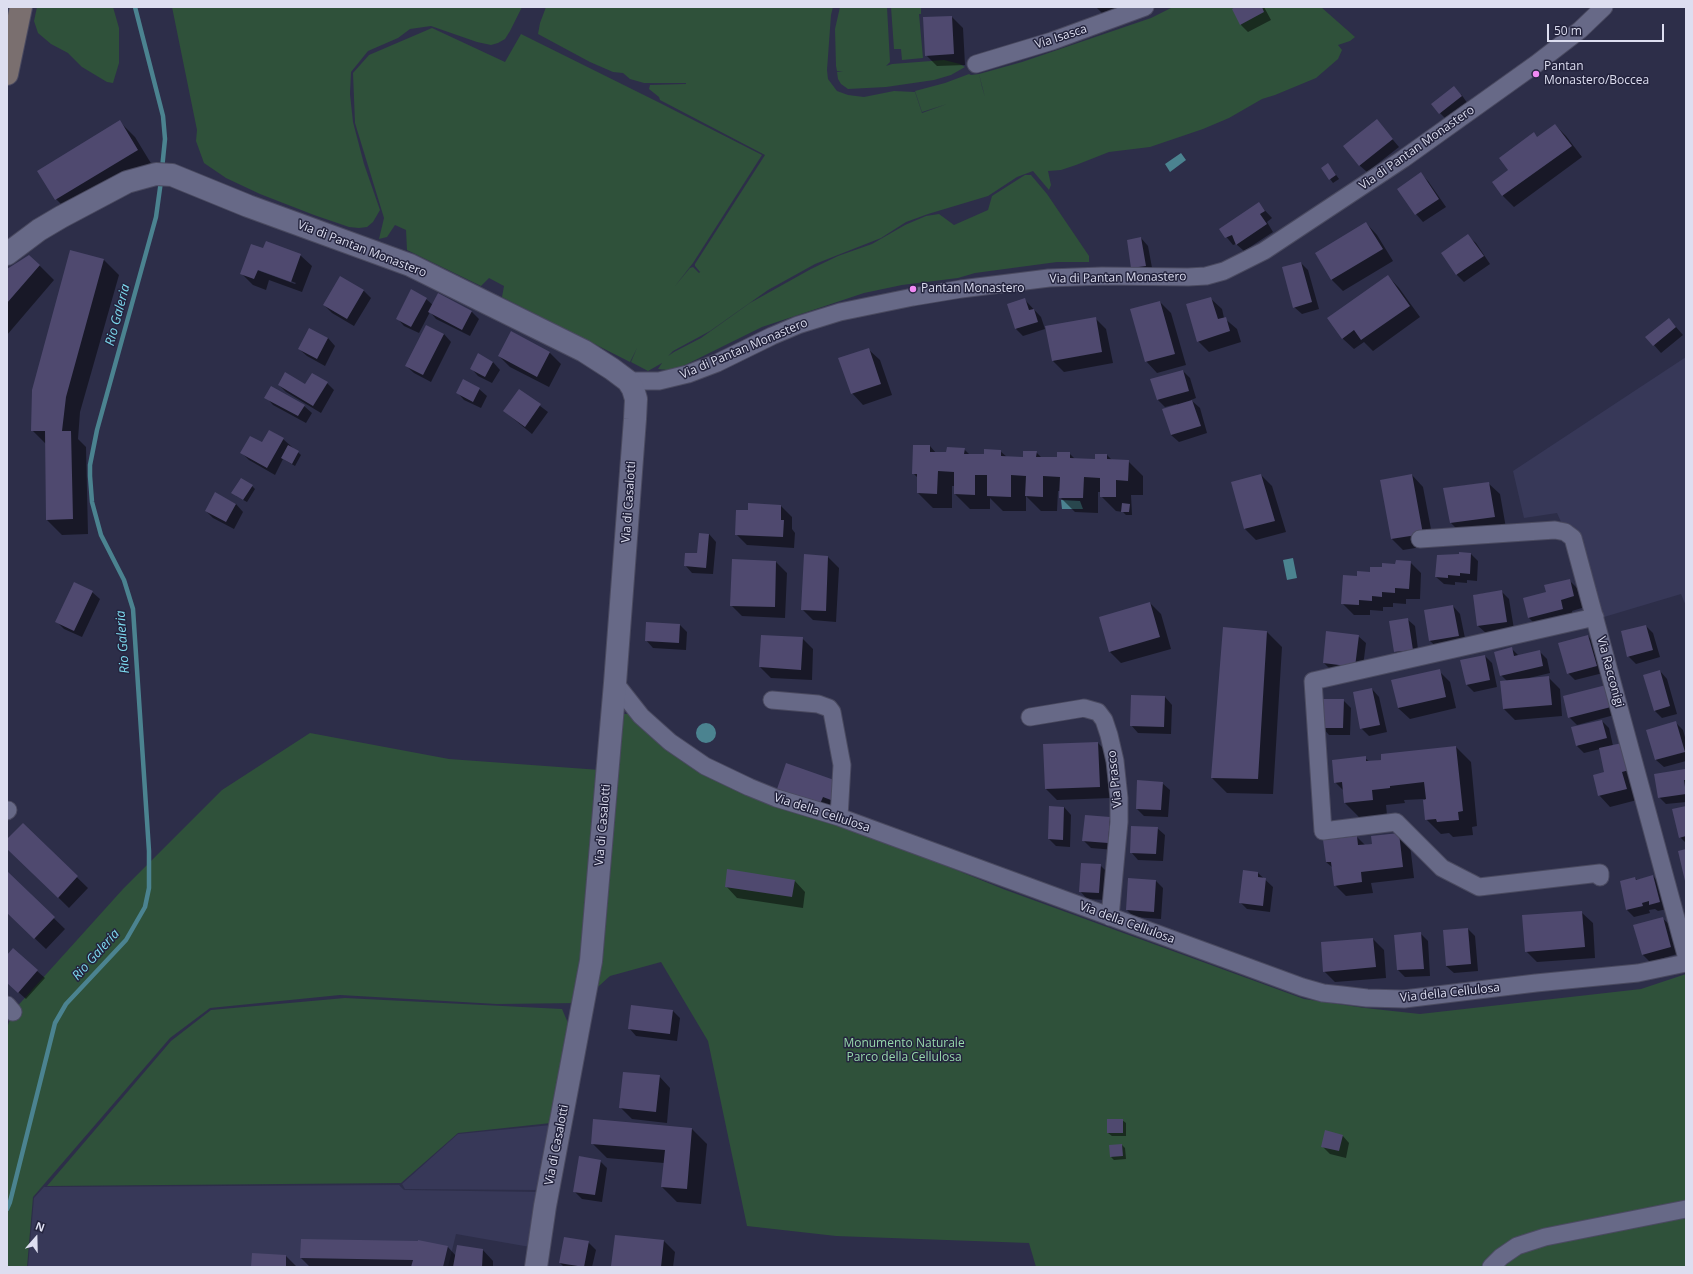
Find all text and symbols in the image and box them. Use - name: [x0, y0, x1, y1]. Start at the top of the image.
- scale bar: [1549, 16, 1666, 42]
- street label: Via Isasca: [1033, 22, 1089, 52]
- text: 50 m: [1554, 22, 1582, 39]
- place label: Pantan Monastero/Boccea: [1544, 60, 1649, 88]
- marker: Pantan Monastero/Boccea: [1531, 69, 1541, 79]
- street label: Via di Pantan Monastero: [1357, 103, 1477, 193]
- street label: Via di Pantan Monastero: [295, 218, 429, 280]
- street label: Via di Pantan Monastero: [1049, 270, 1187, 286]
- water label: Rio Galeria: [102, 282, 134, 348]
- place label: Pantan Monastero: [921, 282, 1025, 296]
- marker: Pantan Monastero: [908, 284, 918, 294]
- street label: Via di Pantan Monastero: [678, 316, 810, 382]
- street label: Via di Casalotti: [619, 461, 639, 543]
- water label: Rio Galeria: [113, 610, 133, 674]
- street label: Via Racconigi: [1594, 635, 1626, 709]
- street label: Via Prasco: [1105, 750, 1125, 808]
- street label: Via di Casalotti: [592, 784, 614, 866]
- street label: Via della Cellulosa: [772, 791, 872, 835]
- street label: Via della Cellulosa: [1077, 899, 1177, 947]
- water label: Rio Galeria: [69, 926, 123, 984]
- street label: Via della Cellulosa: [1399, 981, 1501, 1005]
- park label: Monumento Naturale Parco della Cellulosa: [843, 1037, 965, 1065]
- street label: Via di Casalotti: [542, 1103, 572, 1187]
- north arrow: [16, 1218, 56, 1258]
- text: N: [33, 1218, 47, 1235]

